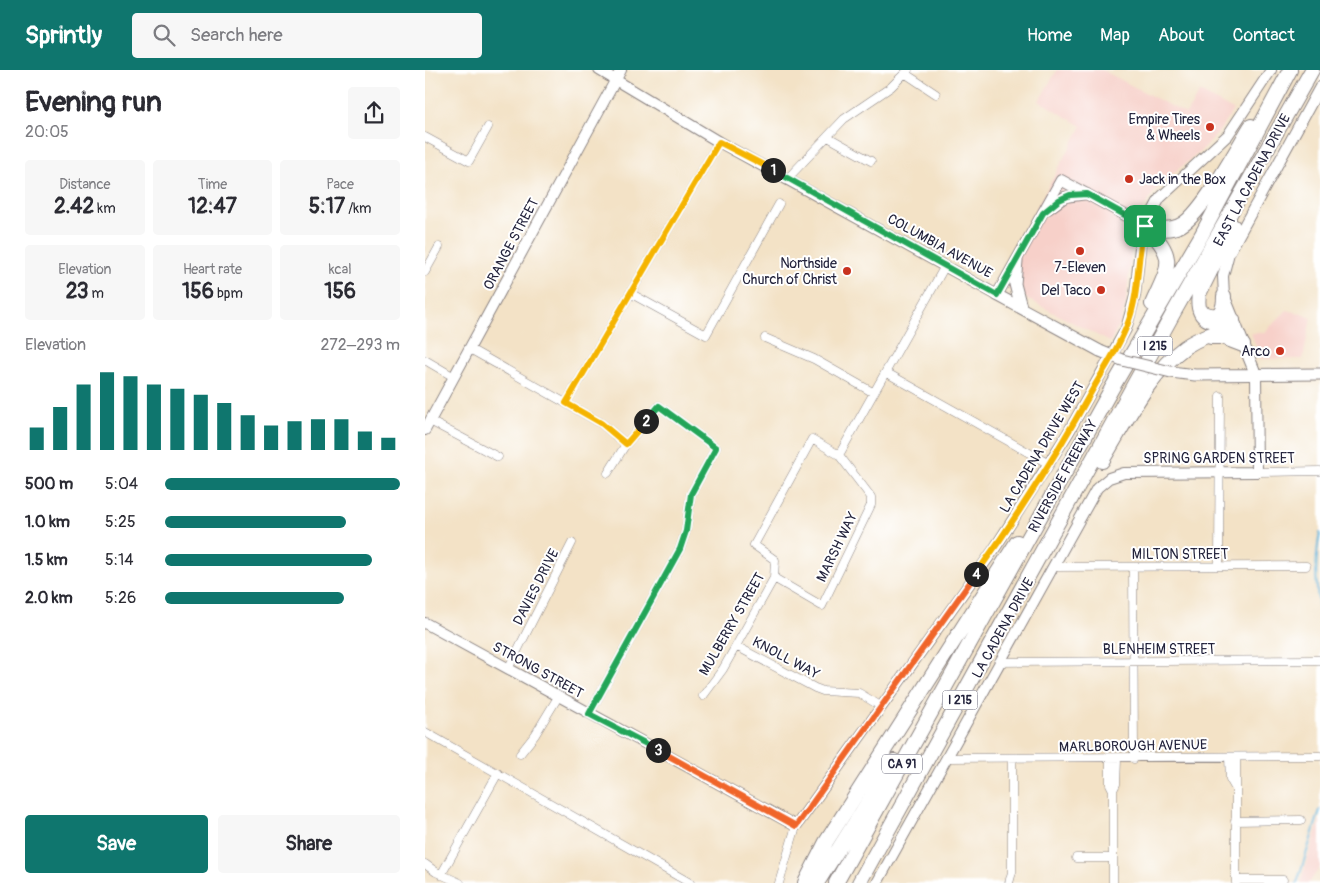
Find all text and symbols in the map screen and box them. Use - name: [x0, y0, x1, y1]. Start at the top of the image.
- search box: [132, 13, 482, 58]
- text: Sprintly: [25, 21, 102, 50]
- icon: search: [150, 21, 178, 49]
- text: Search here: [190, 23, 283, 47]
- text: Home: [1027, 24, 1072, 47]
- text: Map: [1100, 24, 1130, 47]
- text: About: [1158, 24, 1204, 47]
- text: Contact: [1232, 24, 1295, 47]
- text: Evening run: [25, 85, 162, 120]
- button: share: [348, 87, 400, 139]
- place label: Empire Tires & Wheels: [1128, 111, 1201, 144]
- street label: EAST LA CADENA DRIVE: [1210, 111, 1294, 249]
- marker: Empire Tires & Wheels: [1204, 121, 1216, 133]
- text: 20:05: [25, 122, 69, 142]
- pin: 1: [761, 158, 785, 182]
- text: 1: [771, 162, 776, 179]
- place label: Jack in the Box: [1139, 171, 1226, 188]
- marker: Jack in the Box: [1123, 173, 1135, 185]
- text: Distance: [59, 176, 110, 193]
- text: Time: [198, 176, 227, 193]
- text: Pace: [326, 176, 354, 193]
- text: 2.42: [54, 193, 94, 220]
- text: 12:47: [188, 193, 237, 220]
- text: 5:17: [309, 193, 345, 220]
- street label: ORANGE STREET: [480, 195, 542, 293]
- text: km: [94, 200, 116, 217]
- text: /km: [345, 200, 371, 217]
- pin: [1124, 205, 1166, 247]
- street label: COLUMBIA AVENUE: [885, 210, 995, 282]
- icon: arrive: [1131, 212, 1159, 240]
- marker: 7-Eleven: [1074, 245, 1086, 257]
- place label: Northside Church of Christ: [742, 255, 837, 288]
- place label: 7-Eleven: [1054, 259, 1106, 276]
- text: Elevation: [58, 261, 112, 278]
- text: Heart rate: [183, 261, 242, 278]
- text: kcal: [329, 261, 352, 278]
- marker: Northside Church of Christ: [841, 265, 853, 277]
- text: 23: [66, 278, 89, 305]
- text: 156: [182, 278, 214, 305]
- text: 156: [324, 278, 356, 305]
- place label: Del Taco: [1041, 282, 1091, 299]
- marker: Del Taco: [1095, 284, 1107, 296]
- text: m: [89, 285, 104, 302]
- text: bpm: [214, 285, 243, 302]
- text: Elevation: [25, 335, 86, 355]
- text: 272–293 m: [320, 335, 400, 355]
- road number: I 215: [1137, 336, 1173, 356]
- place label: Arco: [1241, 343, 1270, 360]
- marker: Arco: [1274, 345, 1286, 357]
- street label: LA CADENA DRIVE WEST: [996, 378, 1088, 516]
- pin: 2: [633, 408, 659, 434]
- text: 2: [643, 413, 650, 430]
- street label: RIVERSIDE FREEWAY: [1025, 417, 1101, 535]
- street label: SPRING GARDEN STREET: [1143, 450, 1295, 467]
- text: 500 m: [25, 474, 73, 494]
- text: 5:04: [105, 474, 138, 494]
- street label: MARSH WAY: [813, 509, 861, 585]
- text: 1.0 km: [25, 512, 70, 532]
- text: 5:25: [105, 512, 136, 532]
- street label: DAVIES DRIVE: [510, 546, 562, 628]
- street label: MILTON STREET: [1132, 546, 1228, 563]
- text: 1.5 km: [25, 550, 68, 570]
- text: 5:14: [105, 550, 133, 570]
- pin: 4: [963, 562, 989, 586]
- text: 4: [972, 566, 981, 583]
- street label: MULBERRY STREET: [696, 569, 769, 679]
- street label: LA CADENA DRIVE: [968, 575, 1038, 681]
- text: 2.0 km: [25, 588, 73, 608]
- text: 5:26: [105, 588, 136, 608]
- street label: KNOLL WAY: [749, 633, 823, 683]
- street label: STRONG STREET: [490, 638, 587, 702]
- street label: BLENHEIM STREET: [1103, 641, 1215, 658]
- road number: I 215: [943, 690, 977, 710]
- street label: MARLBOROUGH AVENUE: [1059, 736, 1207, 756]
- pin: 3: [645, 738, 671, 762]
- text: 3: [655, 742, 662, 759]
- road number: CA 91: [882, 754, 922, 774]
- button: Save: [25, 815, 208, 873]
- button: Share: [218, 815, 400, 873]

